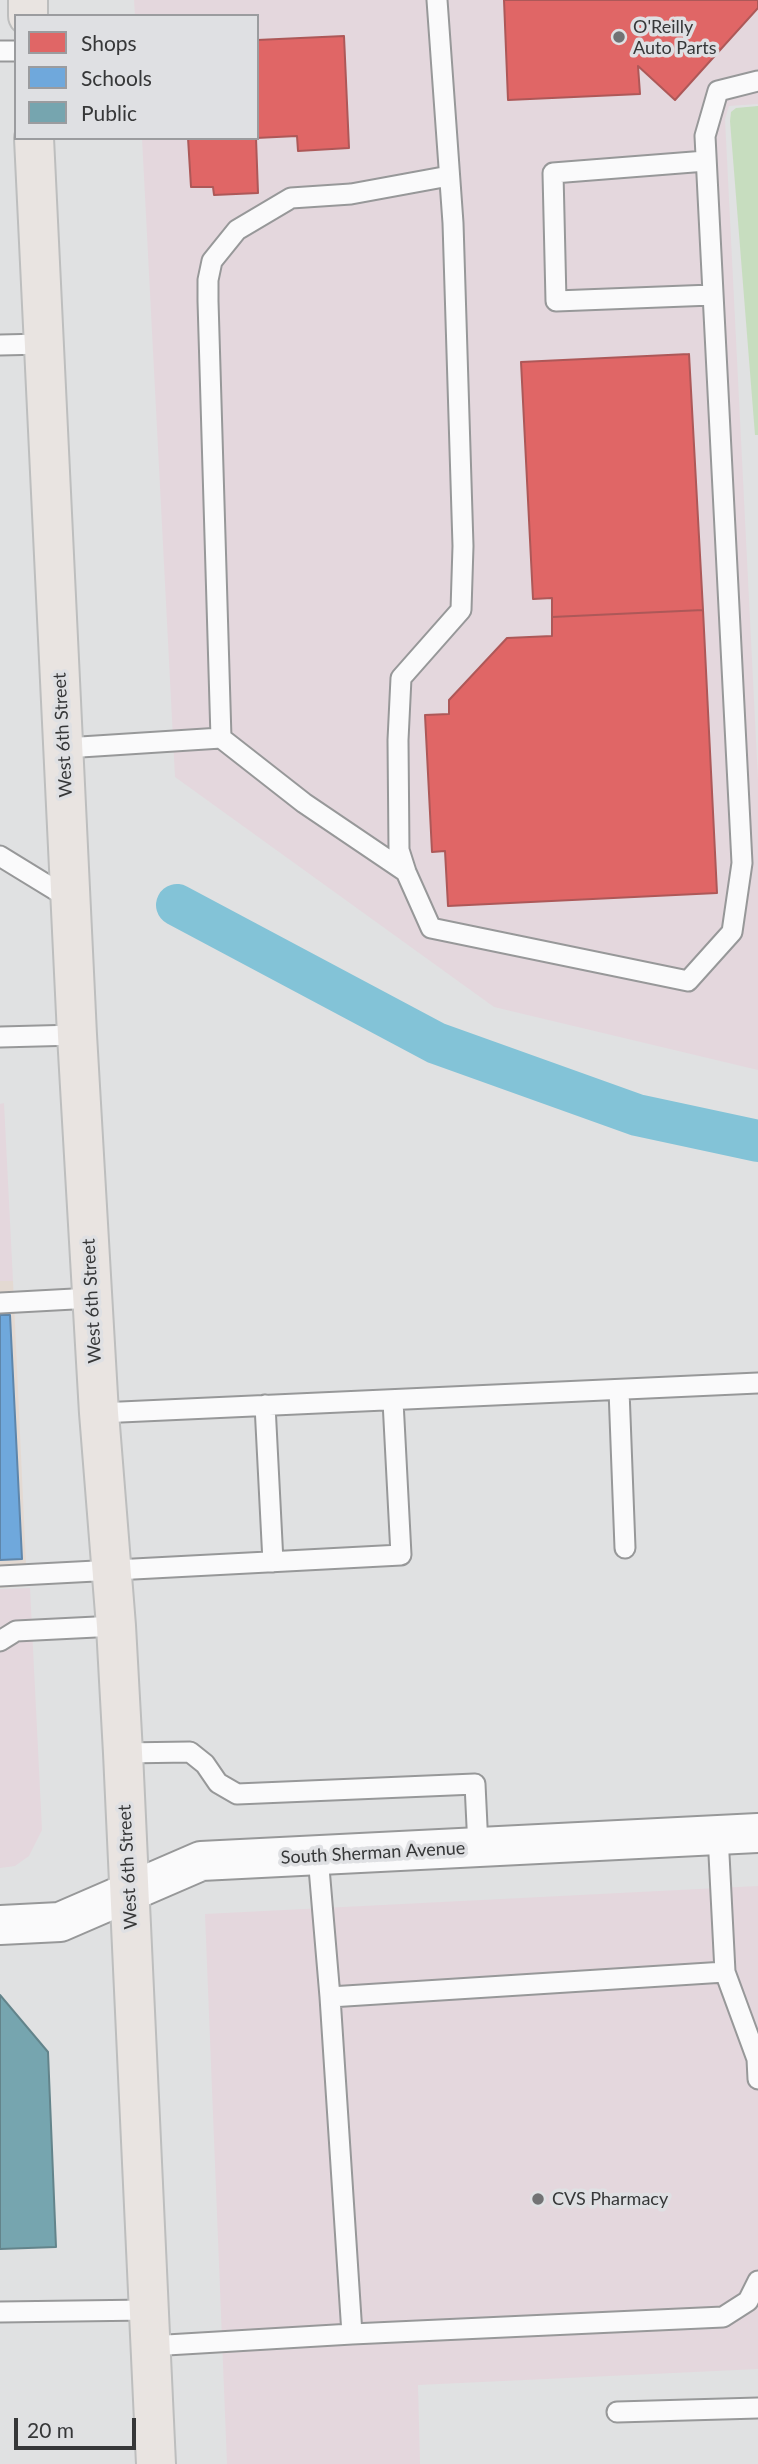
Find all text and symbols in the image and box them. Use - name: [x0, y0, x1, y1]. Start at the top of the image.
- legend: [14, 14, 259, 140]
- place label: O'Reilly Auto Parts: [633, 16, 716, 58]
- marker: O'Reilly Auto Parts: [611, 29, 627, 45]
- text: Shops: [81, 30, 137, 55]
- text: Schools: [81, 65, 152, 90]
- text: Public: [81, 100, 137, 125]
- street label: West 6th Street: [49, 672, 77, 798]
- street label: West 6th Street: [78, 1238, 106, 1364]
- street label: West 6th Street: [114, 1804, 142, 1930]
- street label: South Sherman Avenue: [280, 1837, 466, 1869]
- place label: CVS Pharmacy: [552, 2188, 668, 2210]
- marker: CVS Pharmacy: [530, 2191, 546, 2207]
- scale bar: [18, 2404, 140, 2448]
- text: 20 m: [27, 2417, 74, 2442]

